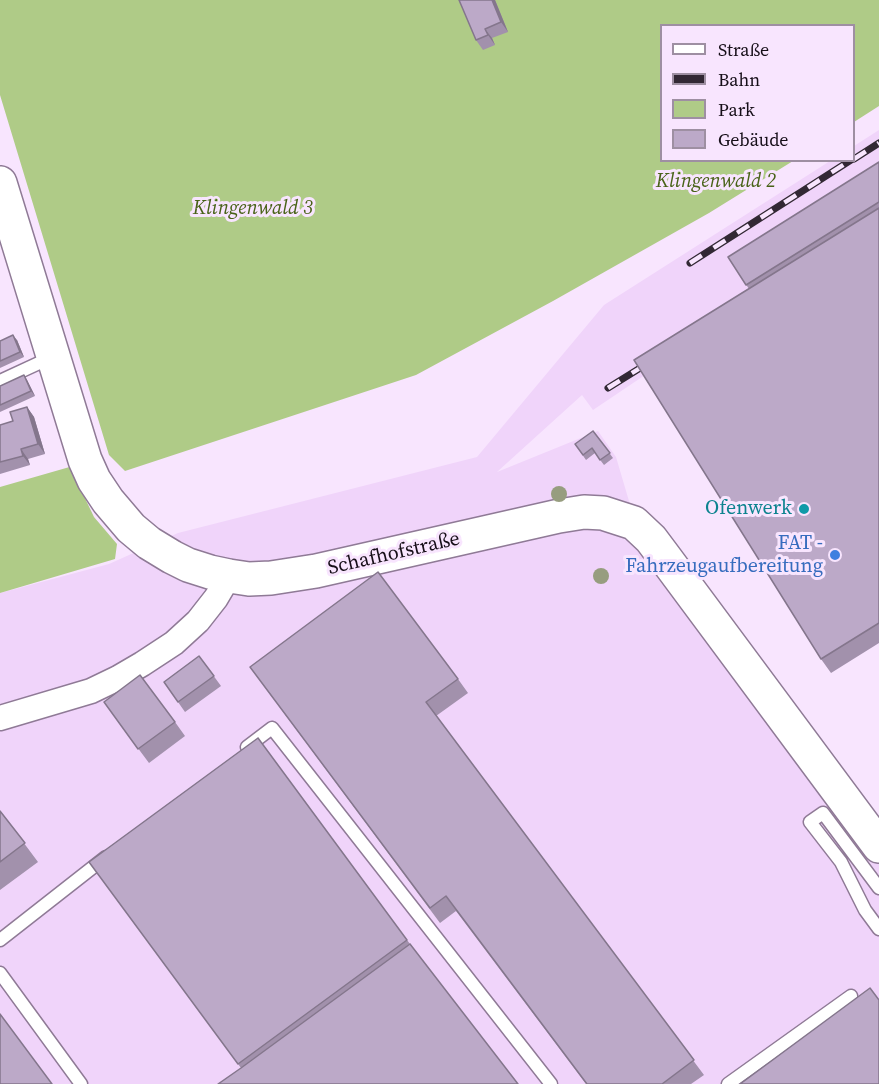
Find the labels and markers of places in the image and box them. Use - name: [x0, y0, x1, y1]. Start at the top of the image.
- place label: Ofenwerk: [705, 497, 792, 521]
- marker: Ofenwerk: [797, 502, 811, 516]
- place label: FAT - Fahrzeugaufbereitung: [625, 532, 823, 579]
- marker: FAT - Fahrzeugaufbereitung: [828, 548, 842, 562]

